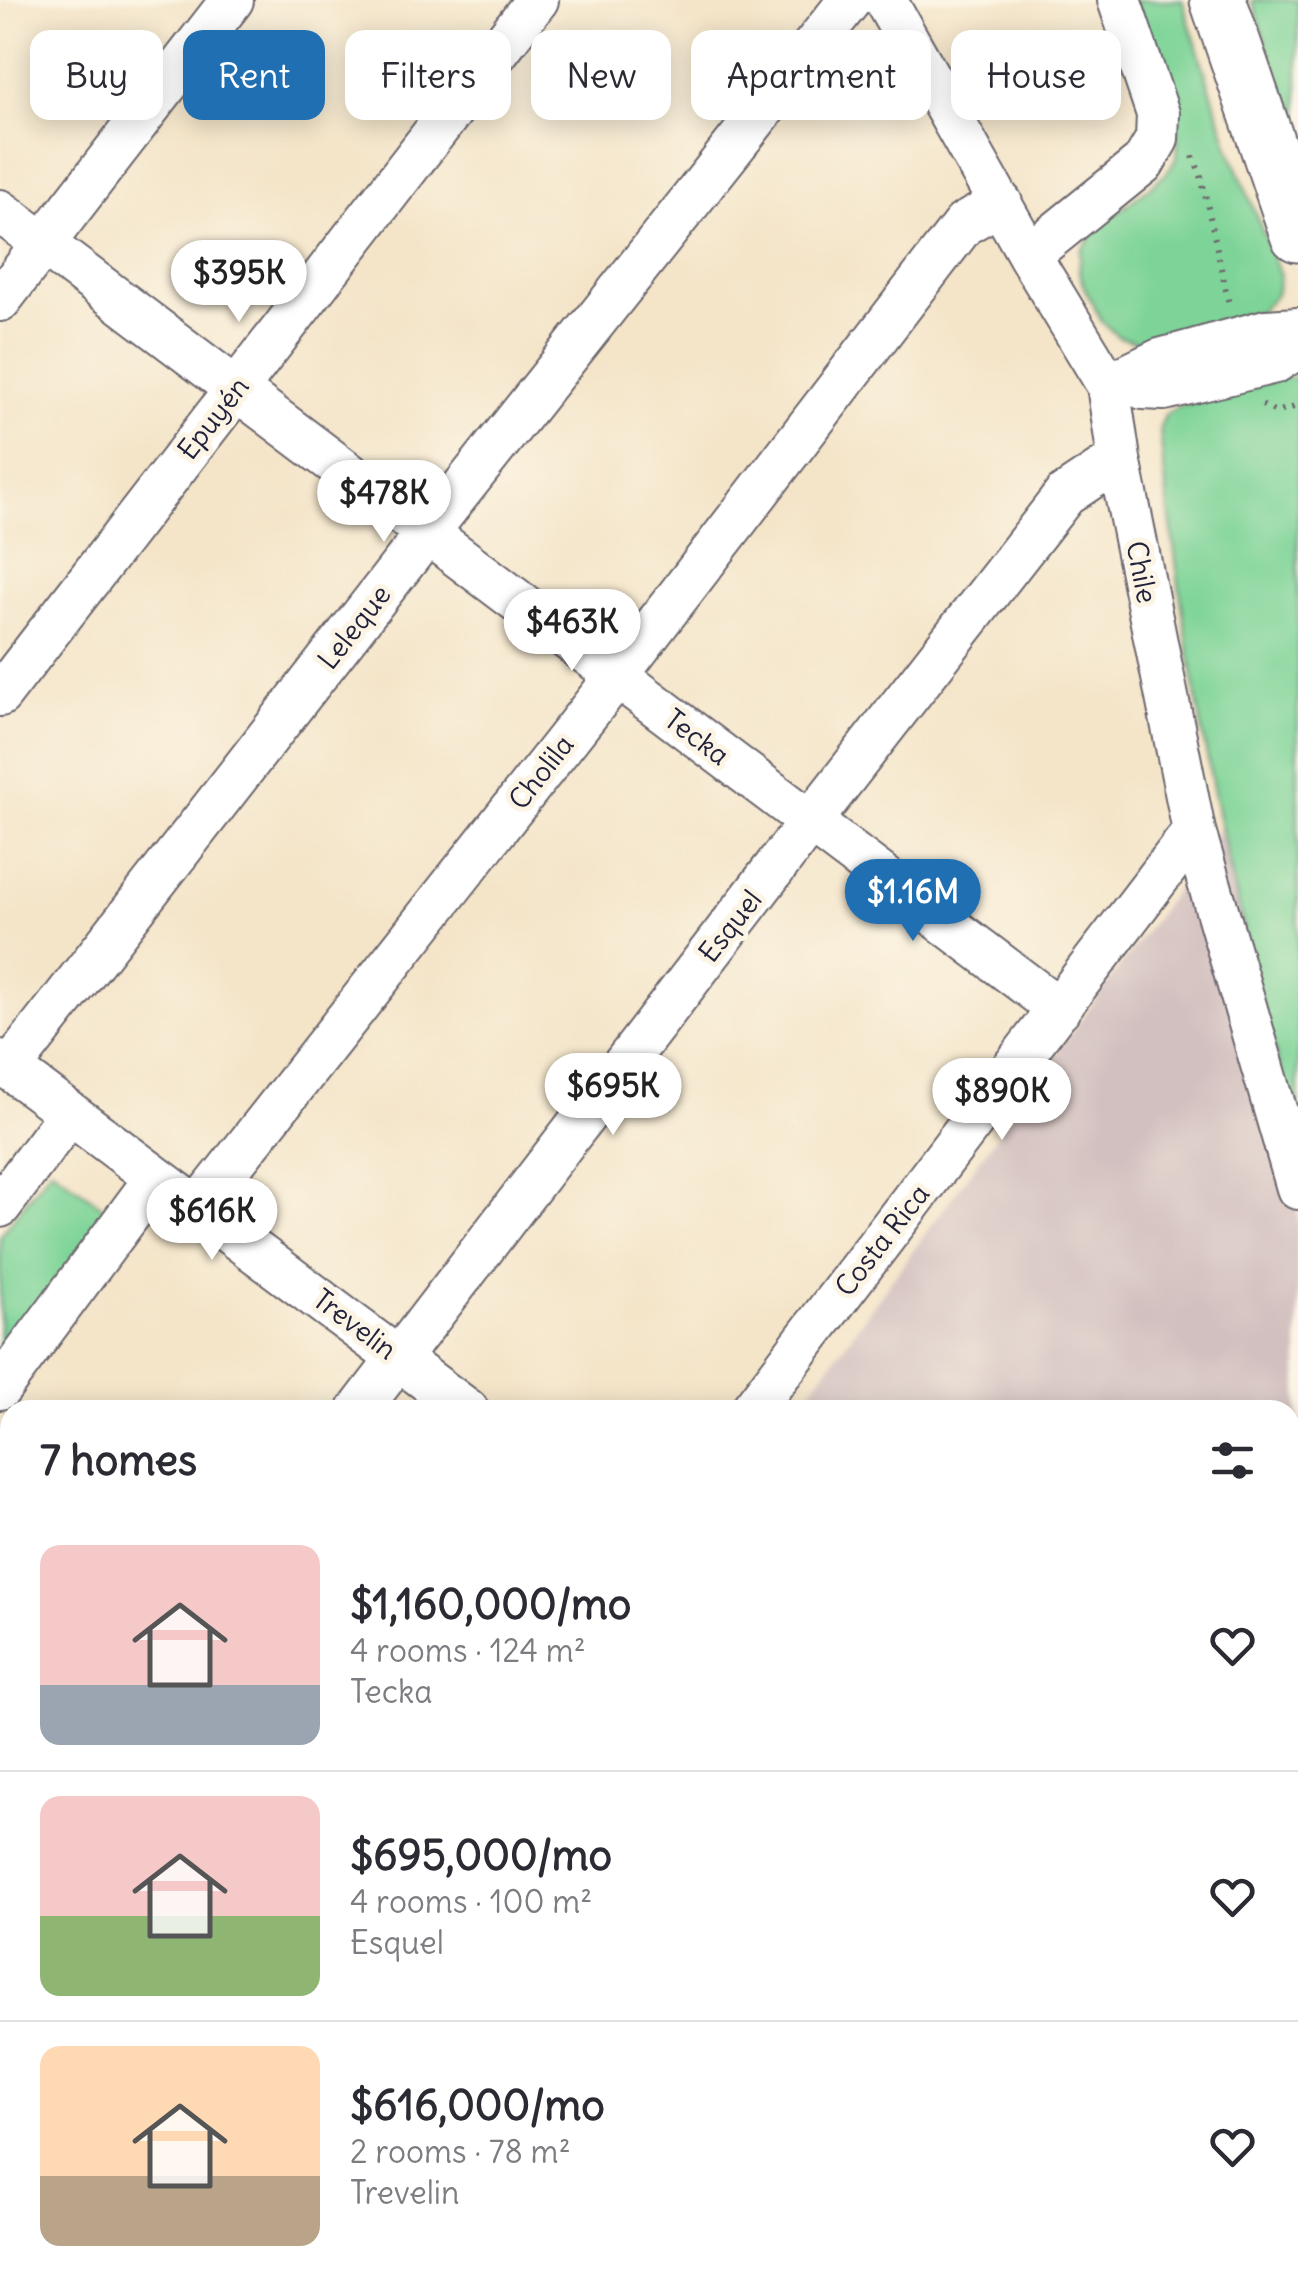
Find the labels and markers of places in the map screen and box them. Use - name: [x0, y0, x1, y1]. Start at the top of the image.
- pin: $395K: [169, 240, 309, 325]
- pin: $478K: [314, 460, 454, 545]
- pin: $463K: [502, 589, 642, 674]
- pin: $1.16M: [832, 859, 994, 944]
- pin: $695K: [543, 1053, 683, 1138]
- pin: $890K: [932, 1058, 1072, 1143]
- pin: $616K: [142, 1178, 282, 1263]

